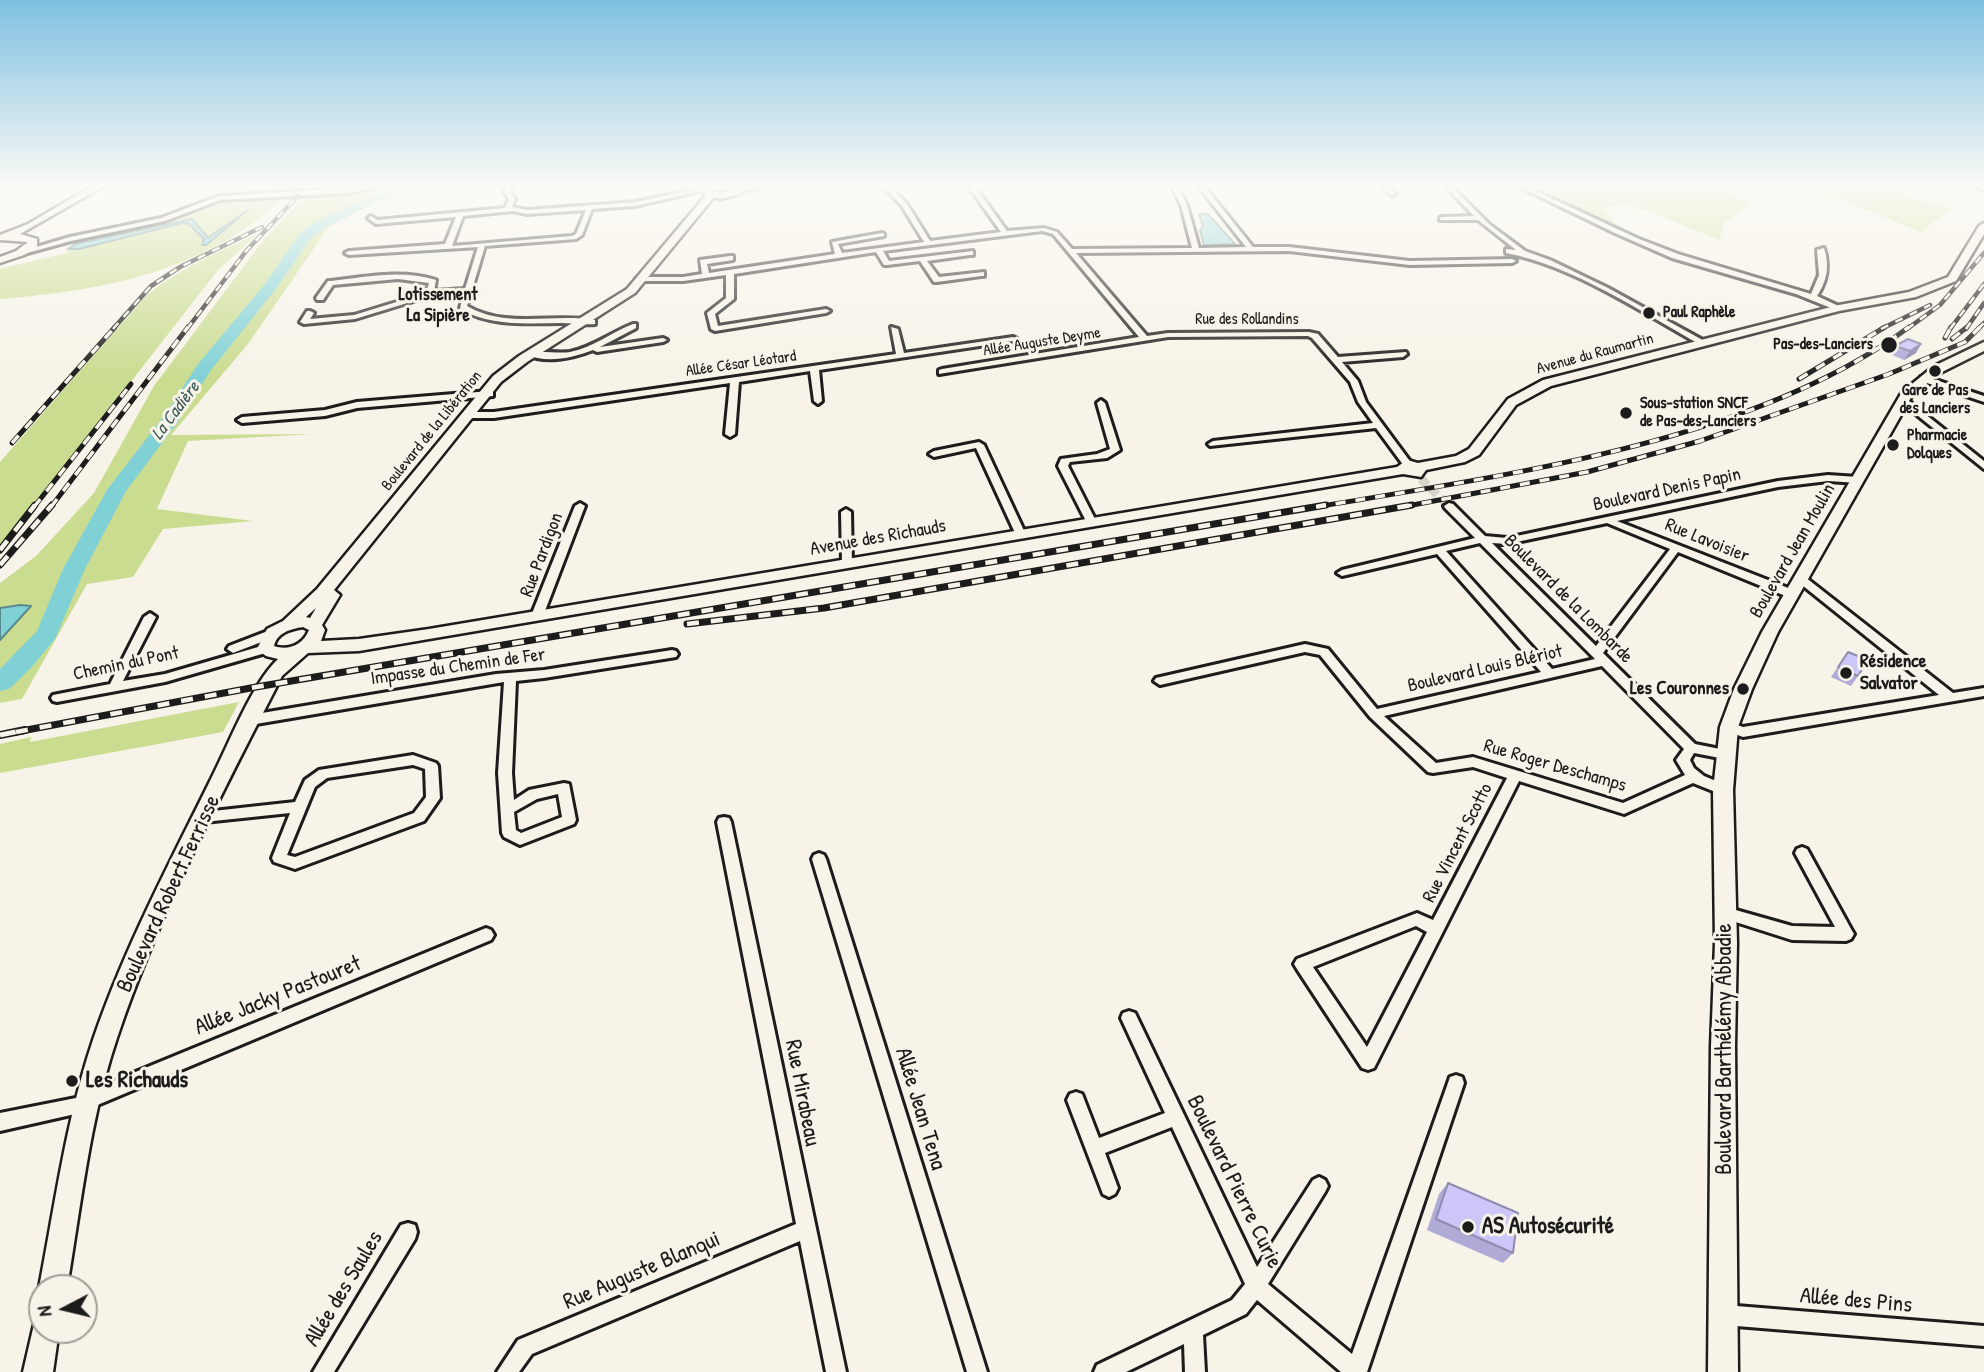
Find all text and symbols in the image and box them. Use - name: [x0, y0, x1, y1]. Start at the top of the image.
- district label: Lotissement La Sipière: [399, 284, 477, 326]
- place label: Paul Raphèle: [1663, 303, 1735, 323]
- marker: Paul Raphèle: [1641, 305, 1657, 321]
- street label: Rue des Rollandins: [1195, 310, 1299, 330]
- street label: Allée Auguste Deyme: [982, 323, 1102, 361]
- street label: Avenue du Raumartin: [1534, 329, 1656, 379]
- place label: Pas-des-Lanciers: [1773, 335, 1873, 355]
- marker: Pas-des-Lanciers: [1879, 335, 1899, 355]
- street label: Allée César Léotard: [684, 347, 798, 381]
- marker: Gare de Pas des Lanciers: [1927, 363, 1943, 379]
- street label: Boulevard de la Libération: [378, 367, 486, 495]
- water label: La Cadière: [147, 378, 205, 444]
- place label: Gare de Pas des Lanciers: [1900, 381, 1970, 419]
- place label: Sous-station SNCF de Pas-des-Lanciers: [1640, 394, 1756, 432]
- marker: Sous-station SNCF de Pas-des-Lanciers: [1618, 405, 1634, 421]
- place label: Pharmacie Dolques: [1907, 426, 1967, 464]
- marker: Pharmacie Dolques: [1885, 437, 1901, 453]
- street label: Boulevard Denis Papin: [1591, 463, 1743, 517]
- street label: Boulevard Jean Moulin: [1745, 480, 1841, 622]
- street label: Rue Pardigon: [516, 510, 568, 600]
- street label: Rue Lavoisier: [1662, 514, 1752, 568]
- street label: Avenue des Richauds: [808, 515, 948, 561]
- street label: Boulevard de la Lombarde: [1499, 530, 1637, 668]
- street label: Boulevard Louis Blériot: [1405, 640, 1565, 698]
- street label: Chemin du Pont: [71, 642, 181, 686]
- street label: Impasse du Chemin de Fer: [369, 643, 547, 691]
- place label: Résidence Salvator: [1860, 651, 1926, 695]
- marker: Résidence Salvator: [1838, 665, 1854, 681]
- place label: Les Couronnes: [1630, 678, 1729, 700]
- marker: Les Couronnes: [1735, 681, 1751, 697]
- street label: Rue Roger Deschamps: [1481, 735, 1629, 797]
- street label: Rue Vincent Scotto: [1418, 780, 1498, 906]
- street label: Boulevard Robert Ferrisse: [111, 791, 227, 997]
- street label: Boulevard Barthélémy Abbadie: [1711, 923, 1739, 1175]
- street label: Allée Jacky Pastouret: [191, 950, 365, 1042]
- street label: Rue Mirabeau: [778, 1038, 826, 1148]
- street label: Allée Jean Tena: [888, 1045, 952, 1173]
- place label: Les Richauds: [86, 1067, 188, 1095]
- marker: Les Richauds: [64, 1073, 80, 1089]
- street label: Boulevard Pierre Curie: [1180, 1091, 1288, 1273]
- place label: AS Autosécurité: [1482, 1213, 1614, 1241]
- marker: AS Autosécurité: [1460, 1219, 1476, 1235]
- street label: Allée des Saules: [299, 1226, 389, 1352]
- street label: Rue Auguste Blanqui: [560, 1226, 724, 1316]
- north arrow: [28, 1274, 98, 1344]
- street label: Allée des Pins: [1799, 1282, 1913, 1320]
- text: N: [31, 1305, 58, 1318]

